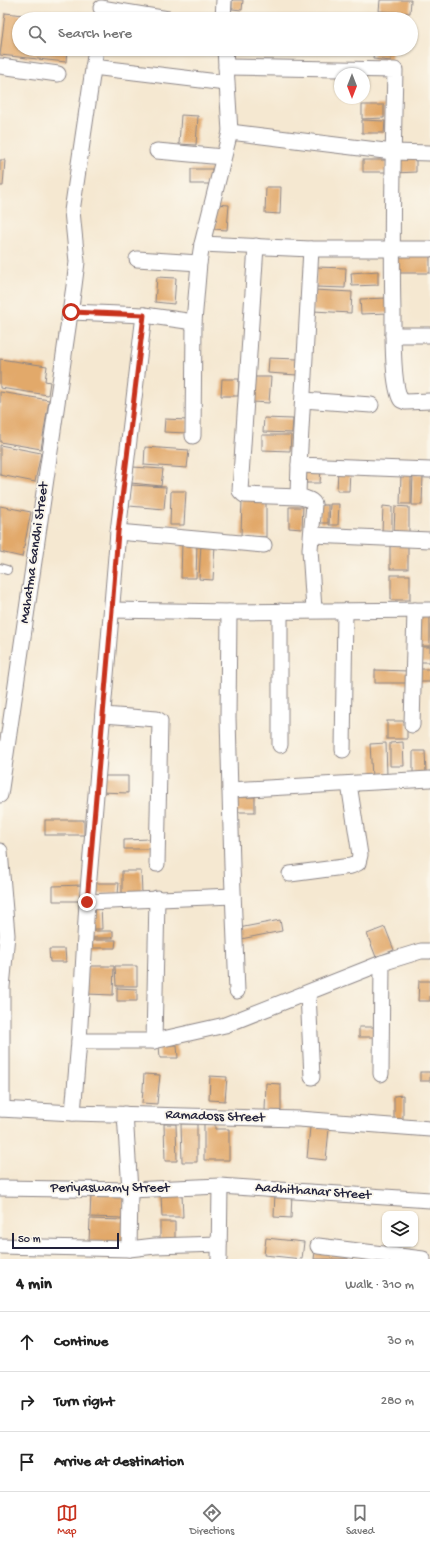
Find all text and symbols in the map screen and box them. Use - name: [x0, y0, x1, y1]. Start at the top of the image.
- search box: [12, 12, 418, 56]
- icon: search: [26, 23, 48, 45]
- text: Search here: [58, 25, 132, 43]
- north arrow: [334, 68, 370, 104]
- route start: [62, 303, 80, 321]
- street label: Mahatma Gandhi Street: [17, 480, 53, 625]
- route end: [78, 893, 96, 911]
- street label: Ramadoss Street: [165, 1107, 266, 1127]
- street label: Aadhithanar Street: [255, 1179, 373, 1205]
- street label: Periyaswamy Street: [50, 1180, 171, 1197]
- map controls: [382, 1211, 418, 1247]
- button: layers: [382, 1211, 418, 1247]
- scale bar: [12, 1231, 119, 1250]
- text: 50 m: [18, 1234, 40, 1246]
- text: 4 min: [16, 1275, 52, 1295]
- text: Walk · 310 m: [345, 1278, 414, 1293]
- icon: ahead: [16, 1331, 38, 1353]
- text: Continue: [54, 1333, 108, 1351]
- text: 30 m: [388, 1334, 414, 1349]
- icon: right: [16, 1391, 38, 1413]
- text: Turn right: [54, 1393, 114, 1411]
- text: 280 m: [381, 1394, 414, 1409]
- icon: arrive: [16, 1451, 38, 1473]
- text: Arrive at destination: [54, 1453, 184, 1471]
- tab: Map: [56, 1502, 78, 1538]
- tab: Directions: [190, 1502, 234, 1538]
- tab: Saved: [346, 1502, 374, 1538]

